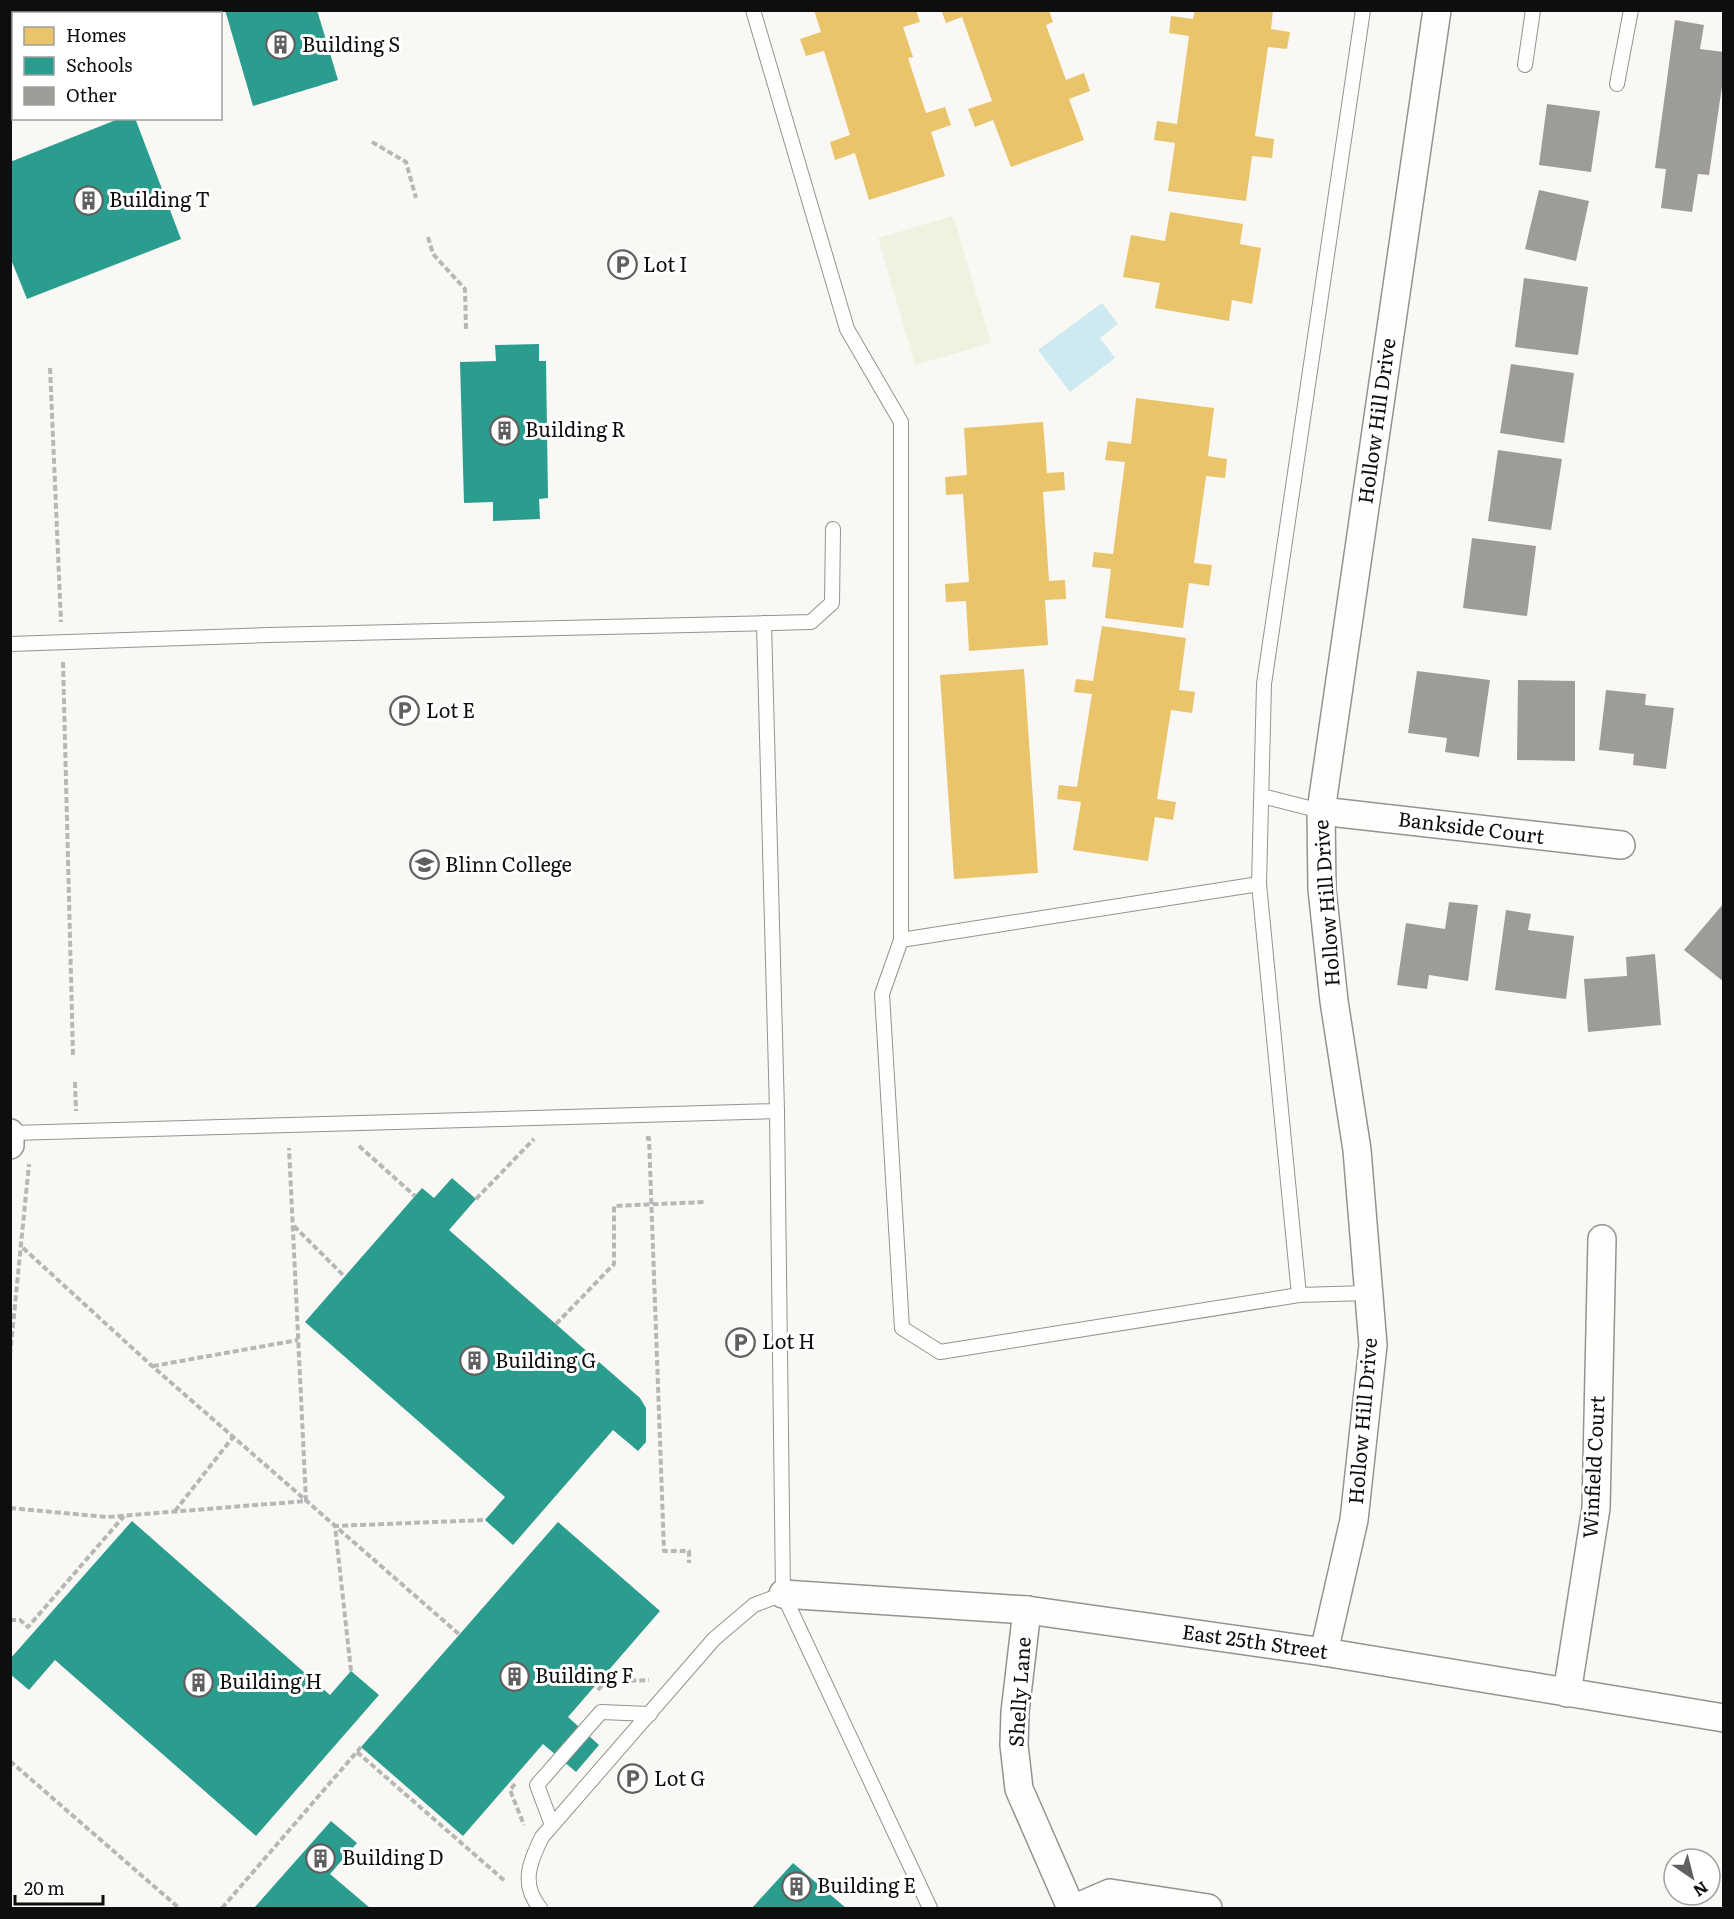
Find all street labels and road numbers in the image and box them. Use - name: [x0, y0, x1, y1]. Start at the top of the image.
- street label: Hollow Hill Drive: [1349, 336, 1402, 506]
- street label: Bankside Court: [1396, 802, 1546, 850]
- street label: Hollow Hill Drive: [1304, 819, 1346, 988]
- street label: Hollow Hill Drive: [1339, 1336, 1383, 1505]
- street label: Winfield Court: [1573, 1395, 1611, 1539]
- street label: East 25th Street: [1180, 1615, 1330, 1665]
- street label: Shelly Lane: [999, 1636, 1037, 1748]

